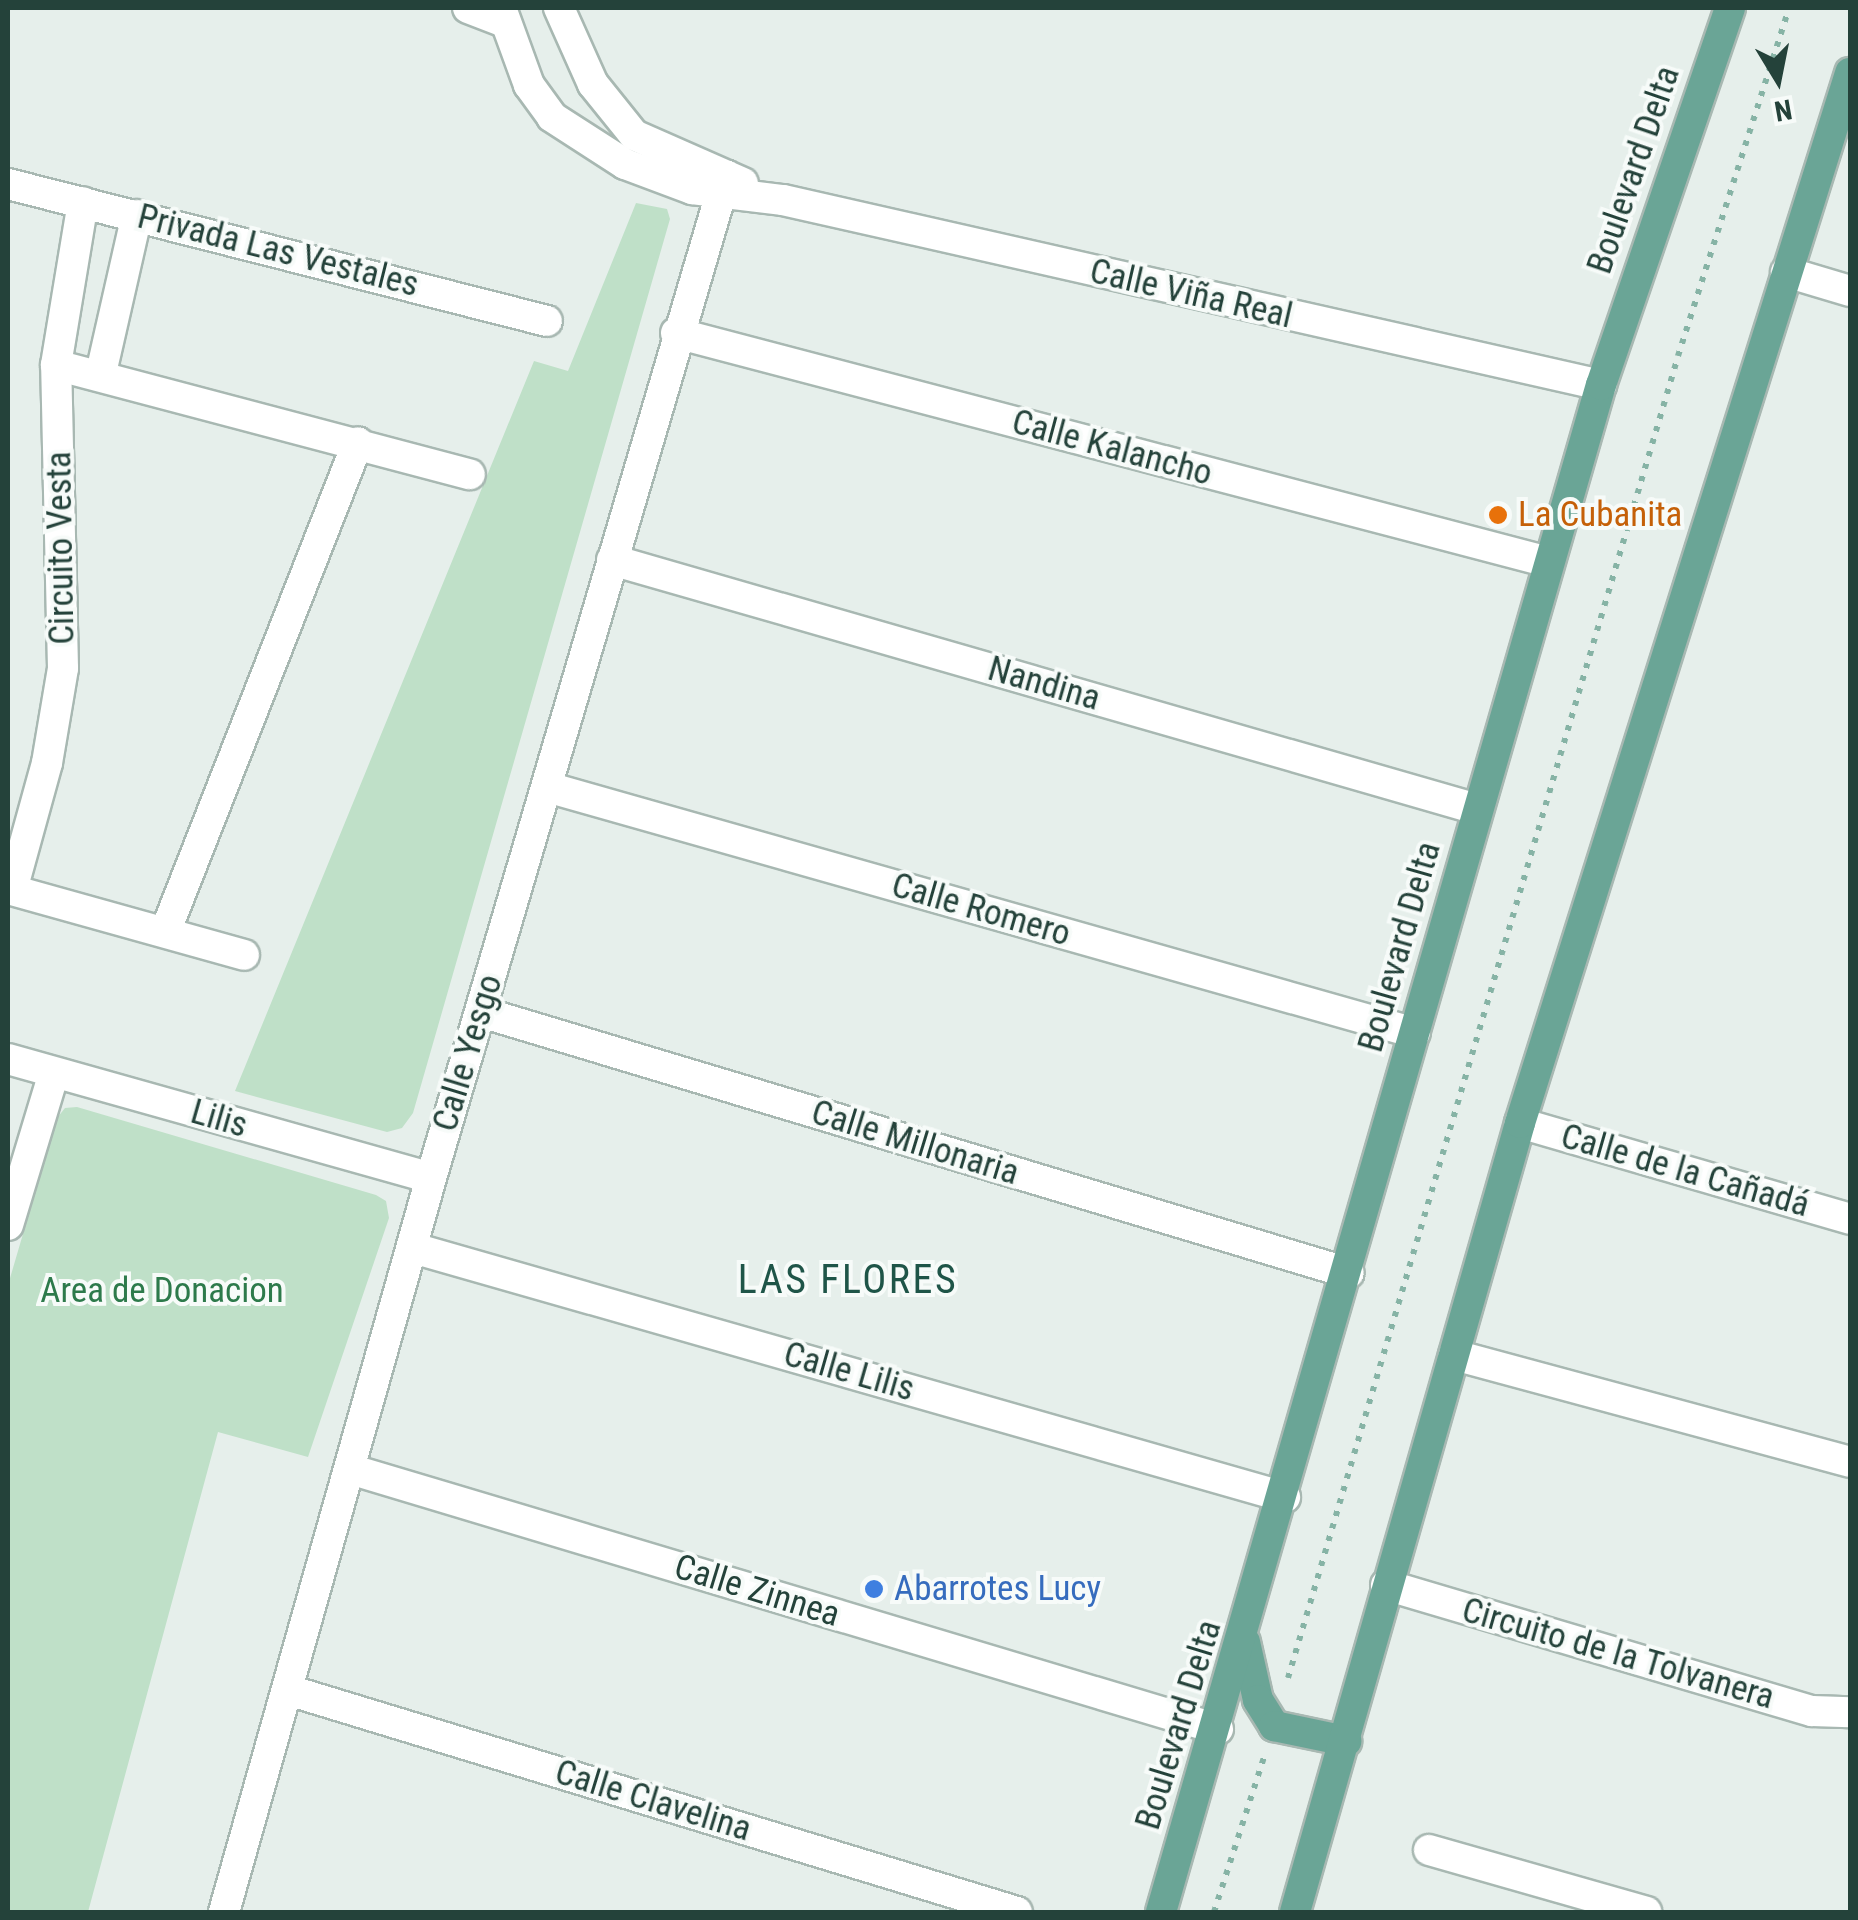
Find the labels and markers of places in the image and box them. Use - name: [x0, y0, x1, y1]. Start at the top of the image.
- place label: La Cubanita: [1518, 494, 1682, 536]
- marker: La Cubanita: [1487, 504, 1509, 526]
- place label: Abarrotes Lucy: [894, 1568, 1101, 1610]
- marker: Abarrotes Lucy: [863, 1578, 885, 1600]

